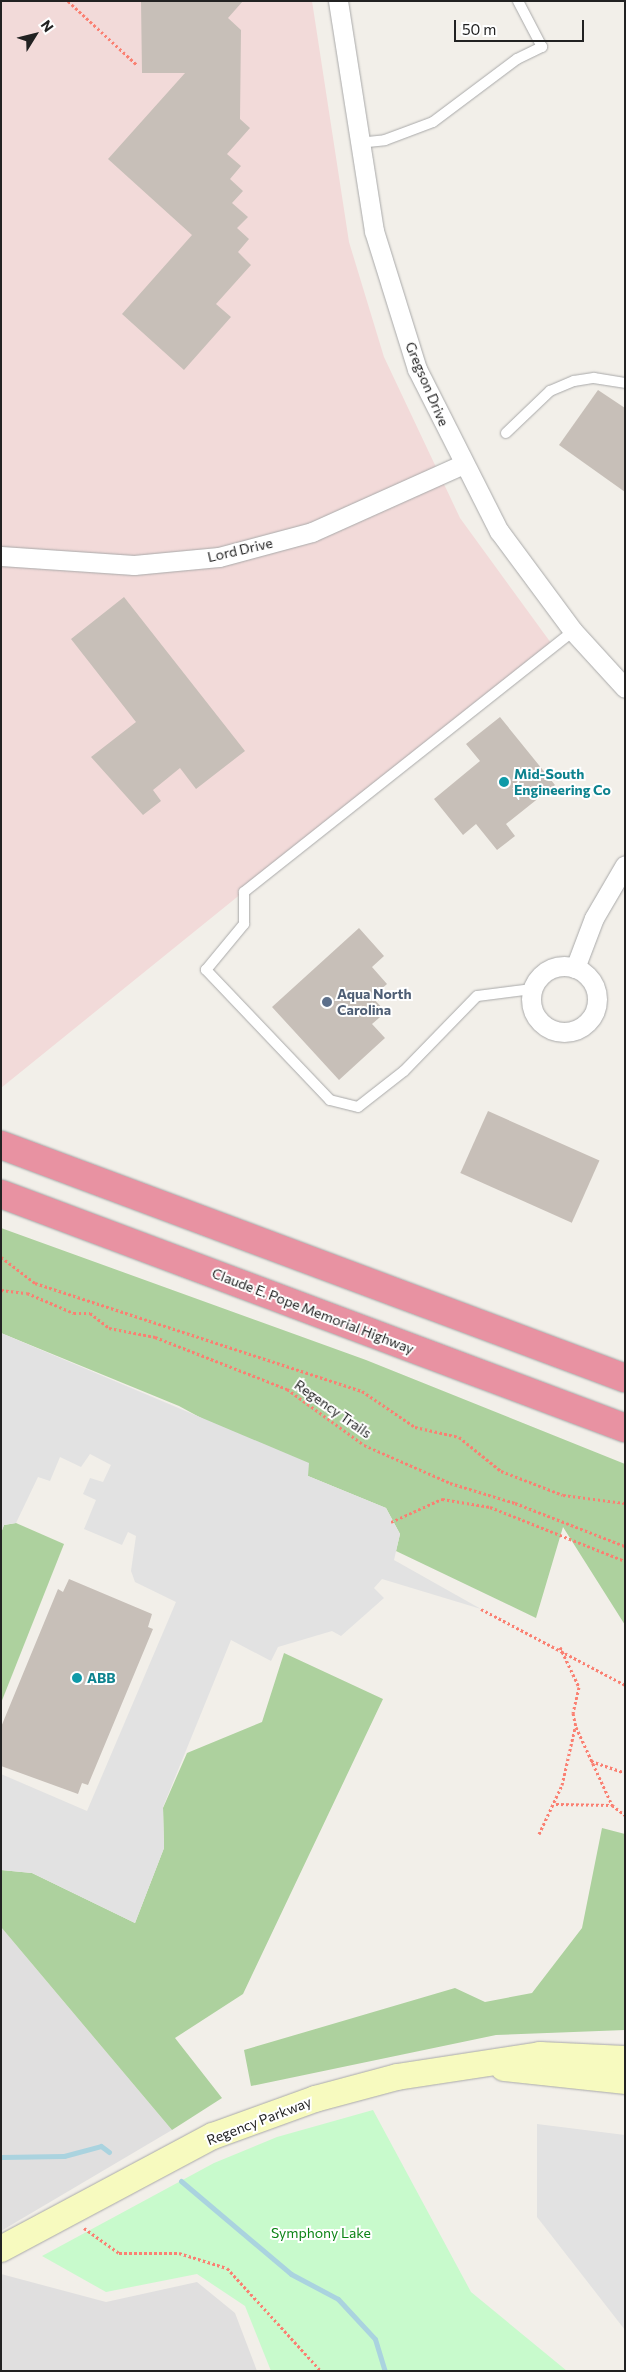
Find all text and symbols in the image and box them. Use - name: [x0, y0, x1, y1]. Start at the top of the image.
- north arrow: [10, 10, 60, 60]
- scale bar: [456, 10, 586, 42]
- text: N: [38, 17, 58, 35]
- text: 50 m: [462, 20, 496, 38]
- street label: Gregson Drive: [402, 339, 452, 429]
- street label: Lord Drive: [206, 534, 274, 566]
- place label: Mid-South Engineering Co: [514, 766, 611, 799]
- marker: Mid-South Engineering Co: [498, 776, 510, 788]
- place label: Aqua North Carolina: [337, 986, 412, 1019]
- marker: Aqua North Carolina: [321, 996, 333, 1008]
- street label: Claude E. Pope Memorial Highway: [210, 1265, 416, 1357]
- street label: Regency Trails: [291, 1376, 375, 1442]
- place label: ABB: [87, 1670, 116, 1686]
- marker: ABB: [71, 1672, 83, 1684]
- street label: Regency Parkway: [204, 2093, 314, 2149]
- park label: Symphony Lake: [271, 2225, 371, 2241]

